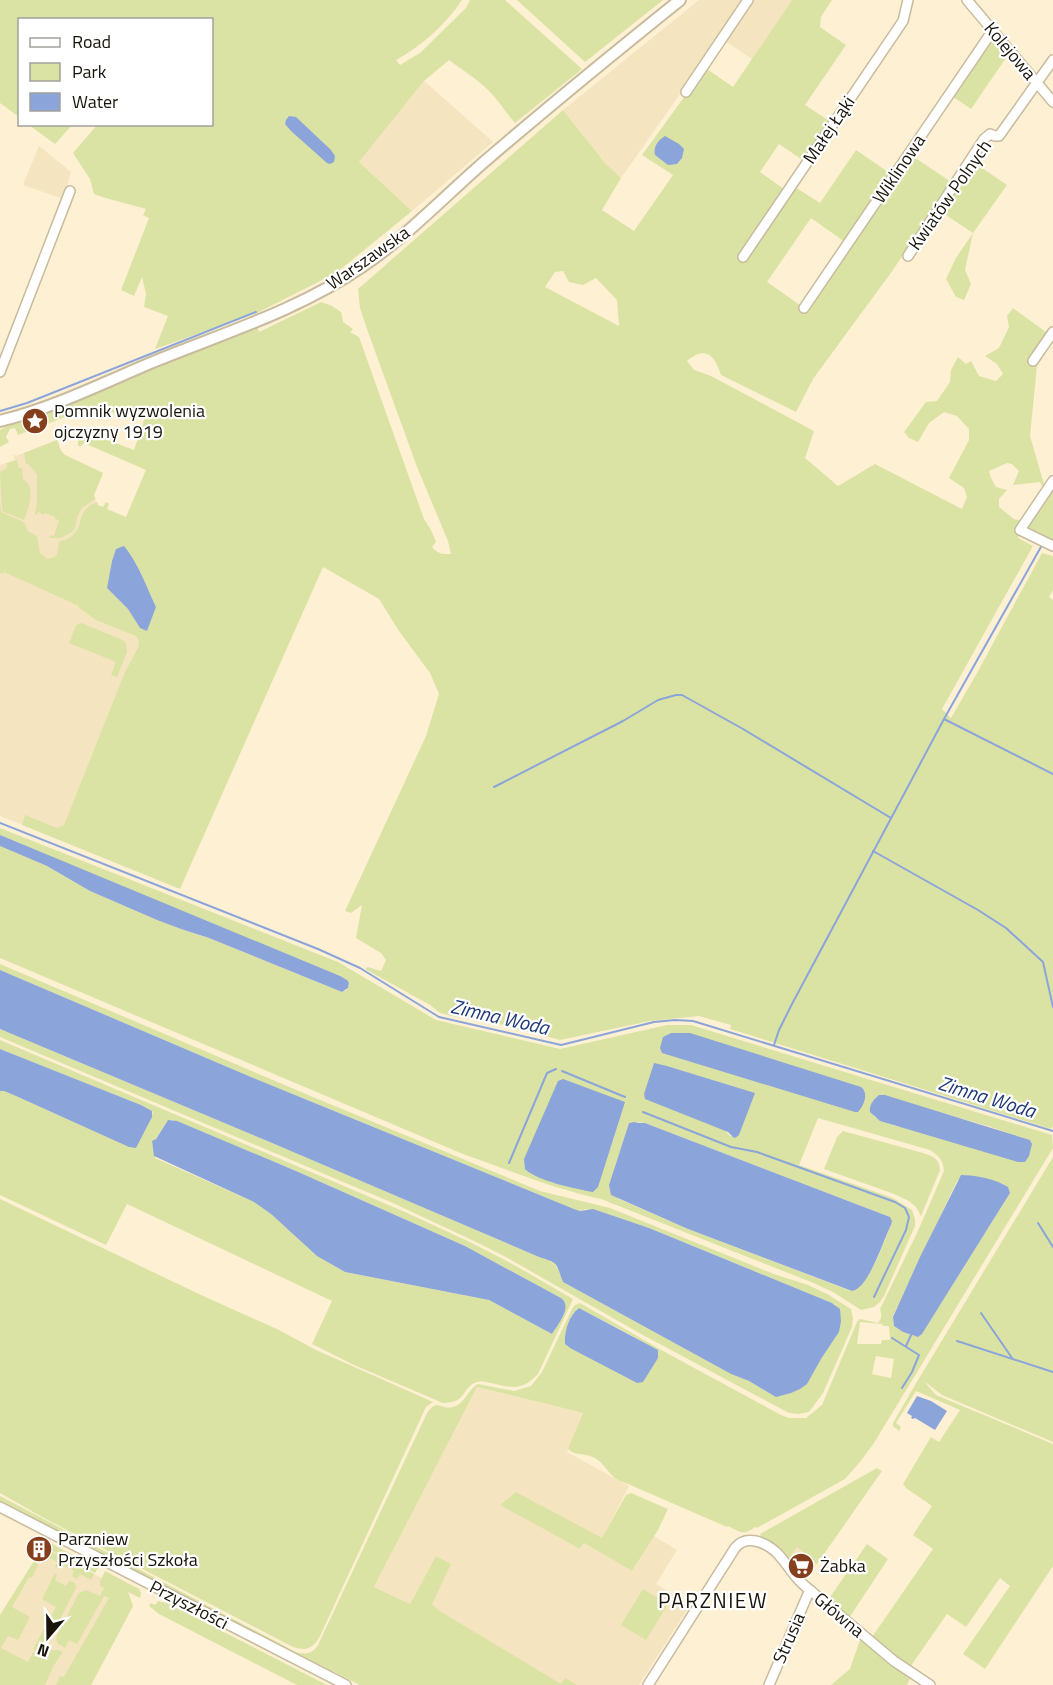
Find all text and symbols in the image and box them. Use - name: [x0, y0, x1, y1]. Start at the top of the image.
- street label: Kolejowa: [978, 16, 1043, 86]
- legend: [18, 18, 213, 126]
- text: Road: [72, 28, 111, 55]
- text: Park: [72, 58, 107, 85]
- text: Water: [72, 88, 118, 115]
- street label: Małej Łąki: [796, 90, 861, 169]
- street label: Wiklinowa: [865, 129, 932, 209]
- street label: Kwiatów Polnych: [901, 134, 998, 256]
- street label: Warszawska: [321, 219, 415, 296]
- place label: Pomnik wyzwolenia ojczyzny 1919: [54, 397, 205, 445]
- place icon: Pomnik wyzwolenia ojczyzny 1919: [20, 406, 50, 436]
- water label: Zimna Woda: [448, 990, 553, 1043]
- water label: Zimna Woda: [935, 1067, 1040, 1126]
- place label: Parzniew Przyszłości Szkoła: [58, 1525, 198, 1573]
- building icon: Parzniew Przyszłości Szkoła: [24, 1534, 54, 1564]
- supermarket icon: Żabka: [786, 1551, 816, 1581]
- place label: Żabka: [820, 1552, 866, 1579]
- street label: Przyszłości: [145, 1573, 233, 1636]
- district label: PARZNIEW: [658, 1584, 768, 1616]
- street label: Główna: [808, 1585, 870, 1644]
- north arrow: [18, 1607, 78, 1667]
- street label: Strusia: [765, 1608, 812, 1668]
- text: N: [34, 1638, 52, 1664]

